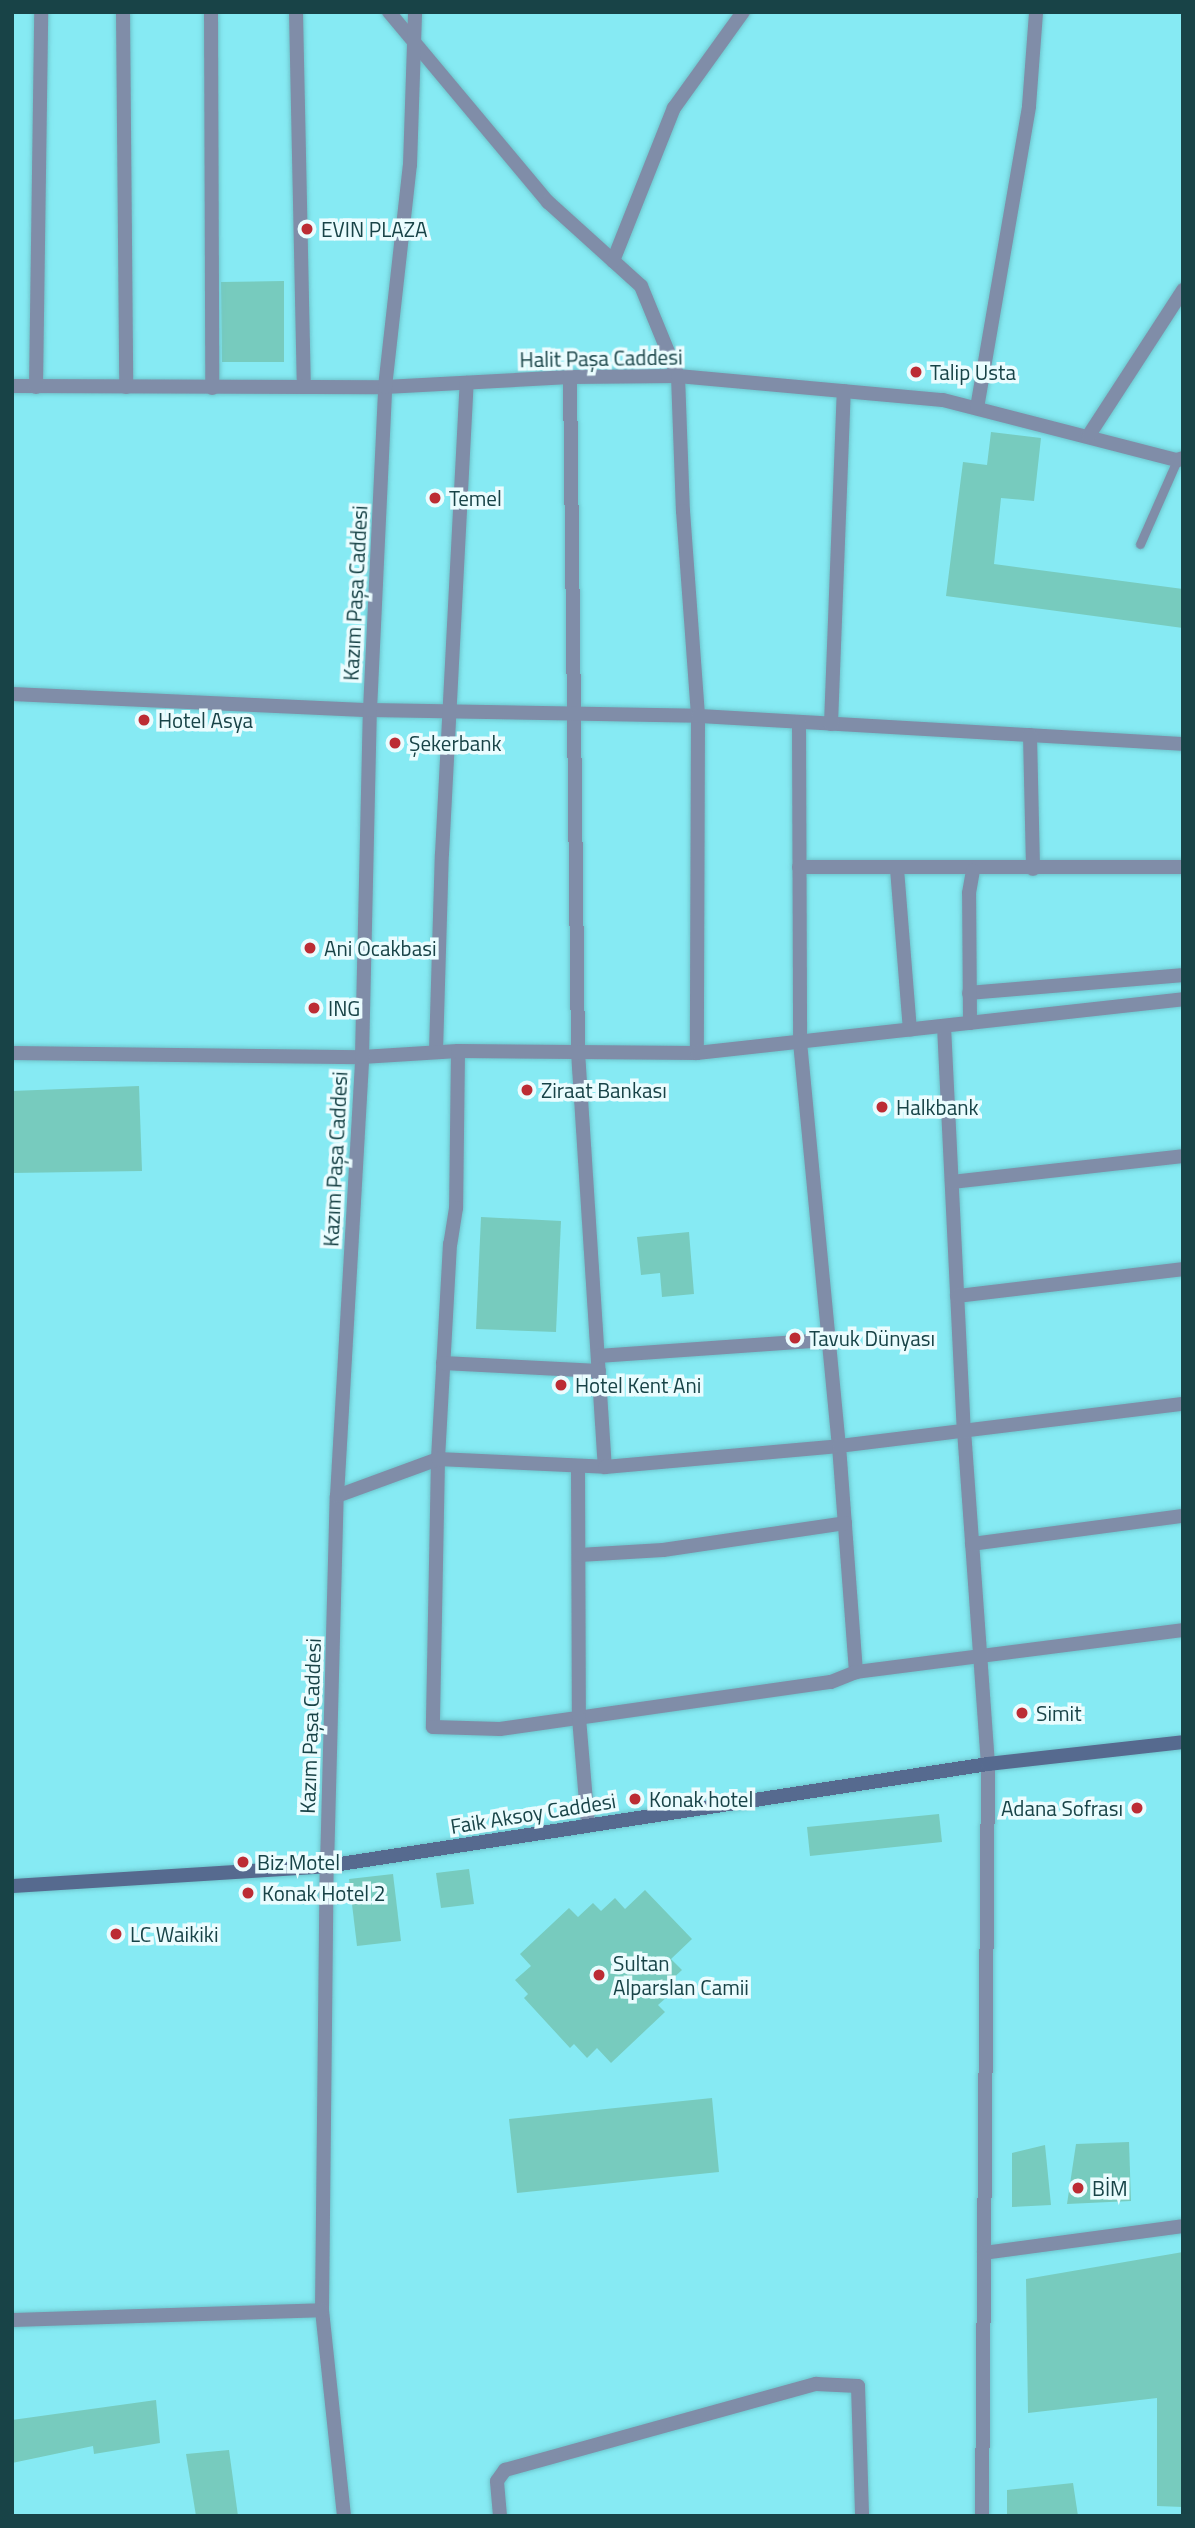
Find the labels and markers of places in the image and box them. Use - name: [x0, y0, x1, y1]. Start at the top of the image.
- place label: EVIN PLAZA: [321, 216, 428, 242]
- marker: EVIN PLAZA: [299, 221, 315, 237]
- place label: Talip Usta: [930, 359, 1016, 385]
- marker: Talip Usta: [908, 364, 924, 380]
- place label: Temel: [449, 485, 502, 511]
- marker: Temel: [427, 490, 443, 506]
- place label: Hotel Asya: [158, 707, 253, 733]
- marker: Hotel Asya: [136, 712, 152, 728]
- place label: Şekerbank: [409, 730, 502, 756]
- marker: Şekerbank: [387, 735, 403, 751]
- place label: Ani Ocakbasi: [324, 935, 437, 961]
- marker: Ani Ocakbasi: [302, 940, 318, 956]
- place label: ING: [328, 995, 360, 1021]
- marker: ING: [306, 1000, 322, 1016]
- place label: Ziraat Bankası: [541, 1077, 667, 1103]
- marker: Ziraat Bankası: [519, 1082, 535, 1098]
- place label: Halkbank: [896, 1094, 979, 1120]
- marker: Halkbank: [874, 1099, 890, 1115]
- place label: Tavuk Dünyası: [809, 1325, 935, 1351]
- marker: Tavuk Dünyası: [787, 1330, 803, 1346]
- place label: Hotel Kent Ani: [575, 1372, 701, 1398]
- marker: Hotel Kent Ani: [553, 1377, 569, 1393]
- place label: Simit: [1036, 1700, 1082, 1726]
- marker: Simit: [1014, 1705, 1030, 1721]
- place label: Konak hotel: [649, 1786, 753, 1812]
- marker: Konak hotel: [627, 1791, 643, 1807]
- place label: Adana Sofrası: [1001, 1795, 1123, 1821]
- marker: Adana Sofrası: [1129, 1800, 1145, 1816]
- place label: Biz Motel: [257, 1849, 340, 1875]
- marker: Biz Motel: [235, 1854, 251, 1870]
- place label: Konak Hotel 2: [262, 1880, 385, 1906]
- marker: Konak Hotel 2: [240, 1885, 256, 1901]
- place label: LC Waikiki: [130, 1921, 218, 1947]
- marker: LC Waikiki: [108, 1926, 124, 1942]
- place label: Sultan Alparslan Camii: [613, 1950, 749, 2000]
- marker: Sultan Alparslan Camii: [591, 1967, 607, 1983]
- place label: BİM: [1092, 2175, 1128, 2201]
- marker: BİM: [1070, 2180, 1086, 2196]

